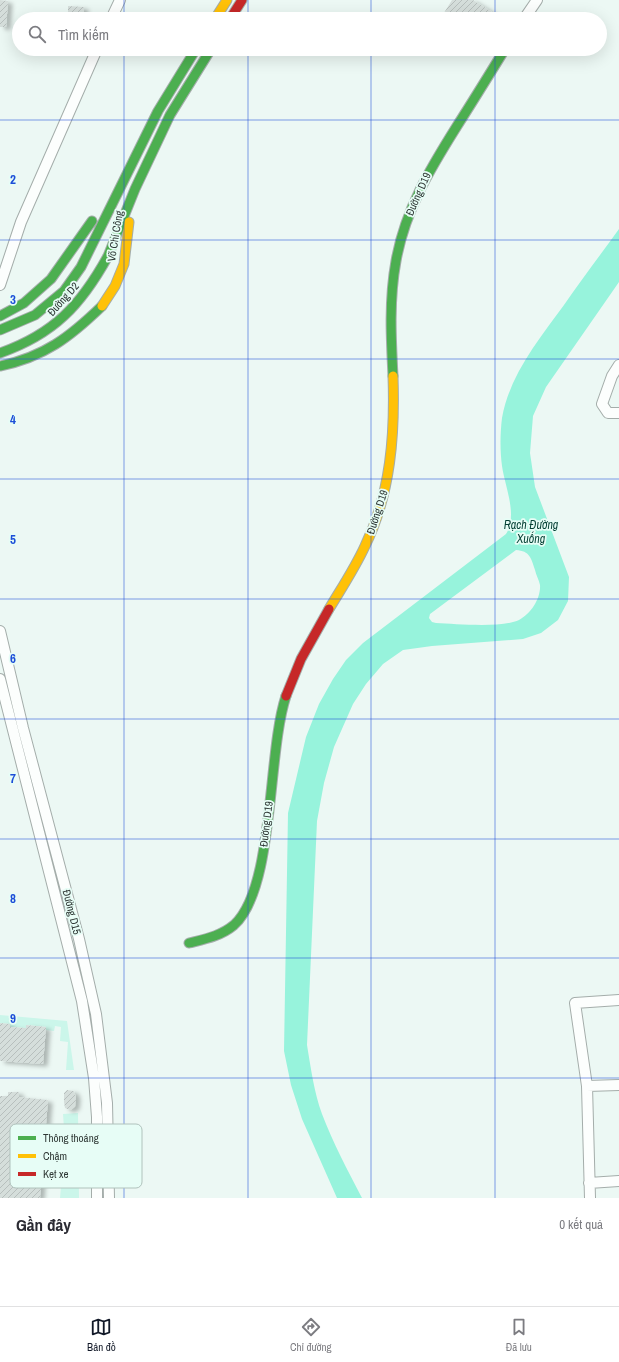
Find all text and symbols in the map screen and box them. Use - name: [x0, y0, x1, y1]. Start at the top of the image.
- search box: [12, 12, 607, 56]
- icon: search: [26, 23, 48, 45]
- text: Tìm kiếm: [58, 24, 109, 45]
- street label: Đường D19: [402, 170, 434, 218]
- text: 2: [10, 171, 16, 188]
- street label: Võ Chí Công: [104, 210, 126, 262]
- street label: Đường D2: [44, 279, 82, 319]
- text: 3: [10, 291, 16, 308]
- text: 4: [10, 411, 16, 428]
- street label: Đường D19: [363, 488, 391, 536]
- water label: Rạch Đường Xuống: [504, 517, 559, 547]
- text: 5: [10, 531, 16, 548]
- text: 6: [10, 650, 16, 667]
- text: 7: [10, 770, 16, 787]
- street label: Đường D19: [256, 800, 276, 848]
- street label: Đường D15: [60, 888, 84, 936]
- text: 8: [10, 890, 16, 907]
- text: 9: [10, 1010, 16, 1027]
- legend: [10, 1124, 142, 1188]
- text: Thông thoáng: [43, 1131, 99, 1145]
- text: Chậm: [43, 1149, 67, 1163]
- text: Kẹt xe: [43, 1167, 69, 1181]
- text: Gần đây: [16, 1213, 71, 1236]
- text: 0 kết quả: [559, 1216, 603, 1233]
- tab: Bản đồ: [87, 1316, 116, 1354]
- tab: Chỉ đường: [290, 1316, 332, 1354]
- tab: Đã lưu: [506, 1316, 532, 1354]

